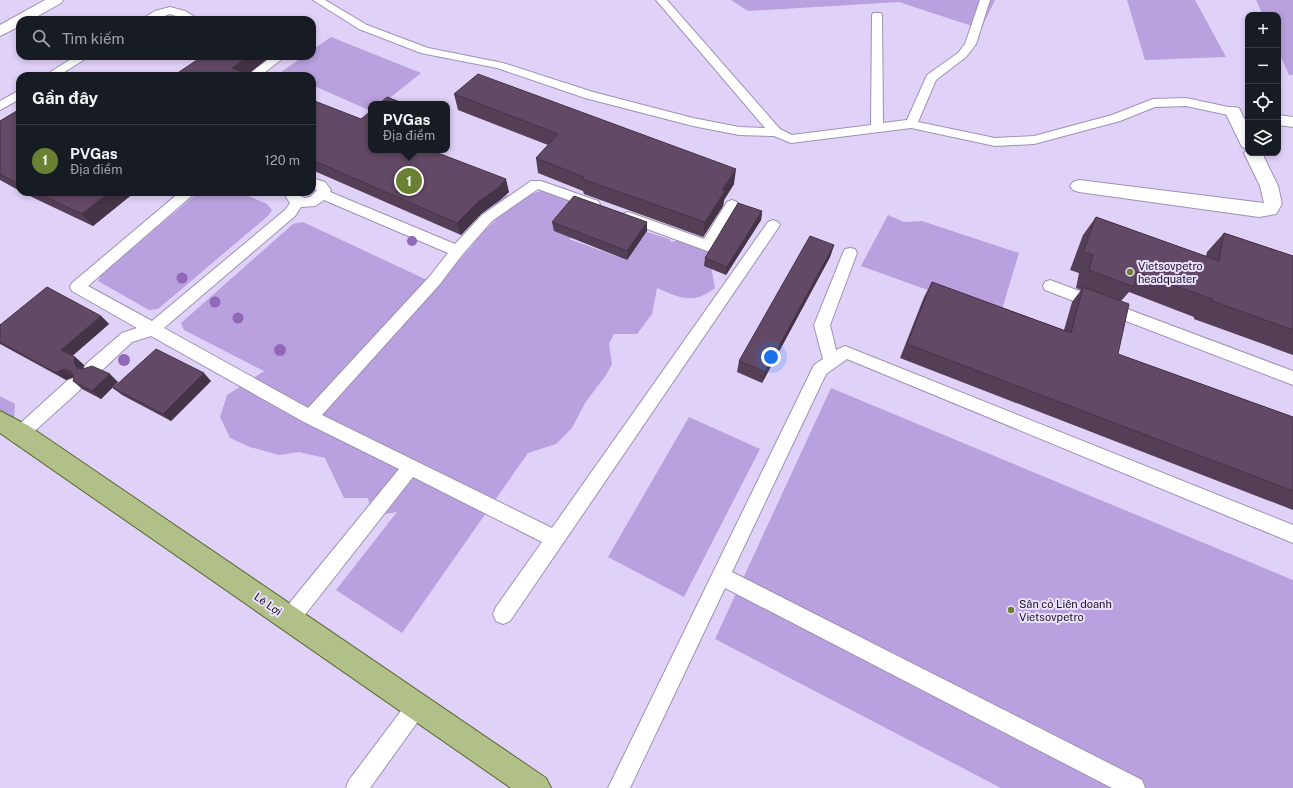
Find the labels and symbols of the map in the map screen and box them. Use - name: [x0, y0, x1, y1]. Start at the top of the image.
- pin: 1: [396, 166, 422, 196]
- place label: Vietsovpetro headquater: [1138, 260, 1203, 285]
- marker: Vietsovpetro headquater: [1125, 267, 1135, 277]
- your location: [761, 347, 781, 367]
- street label: Lê Lợi: [252, 590, 284, 618]
- place label: Sân cỏ Liên doanh Vietsovpetro: [1019, 598, 1112, 623]
- marker: Sân cỏ Liên doanh Vietsovpetro: [1006, 605, 1016, 615]

